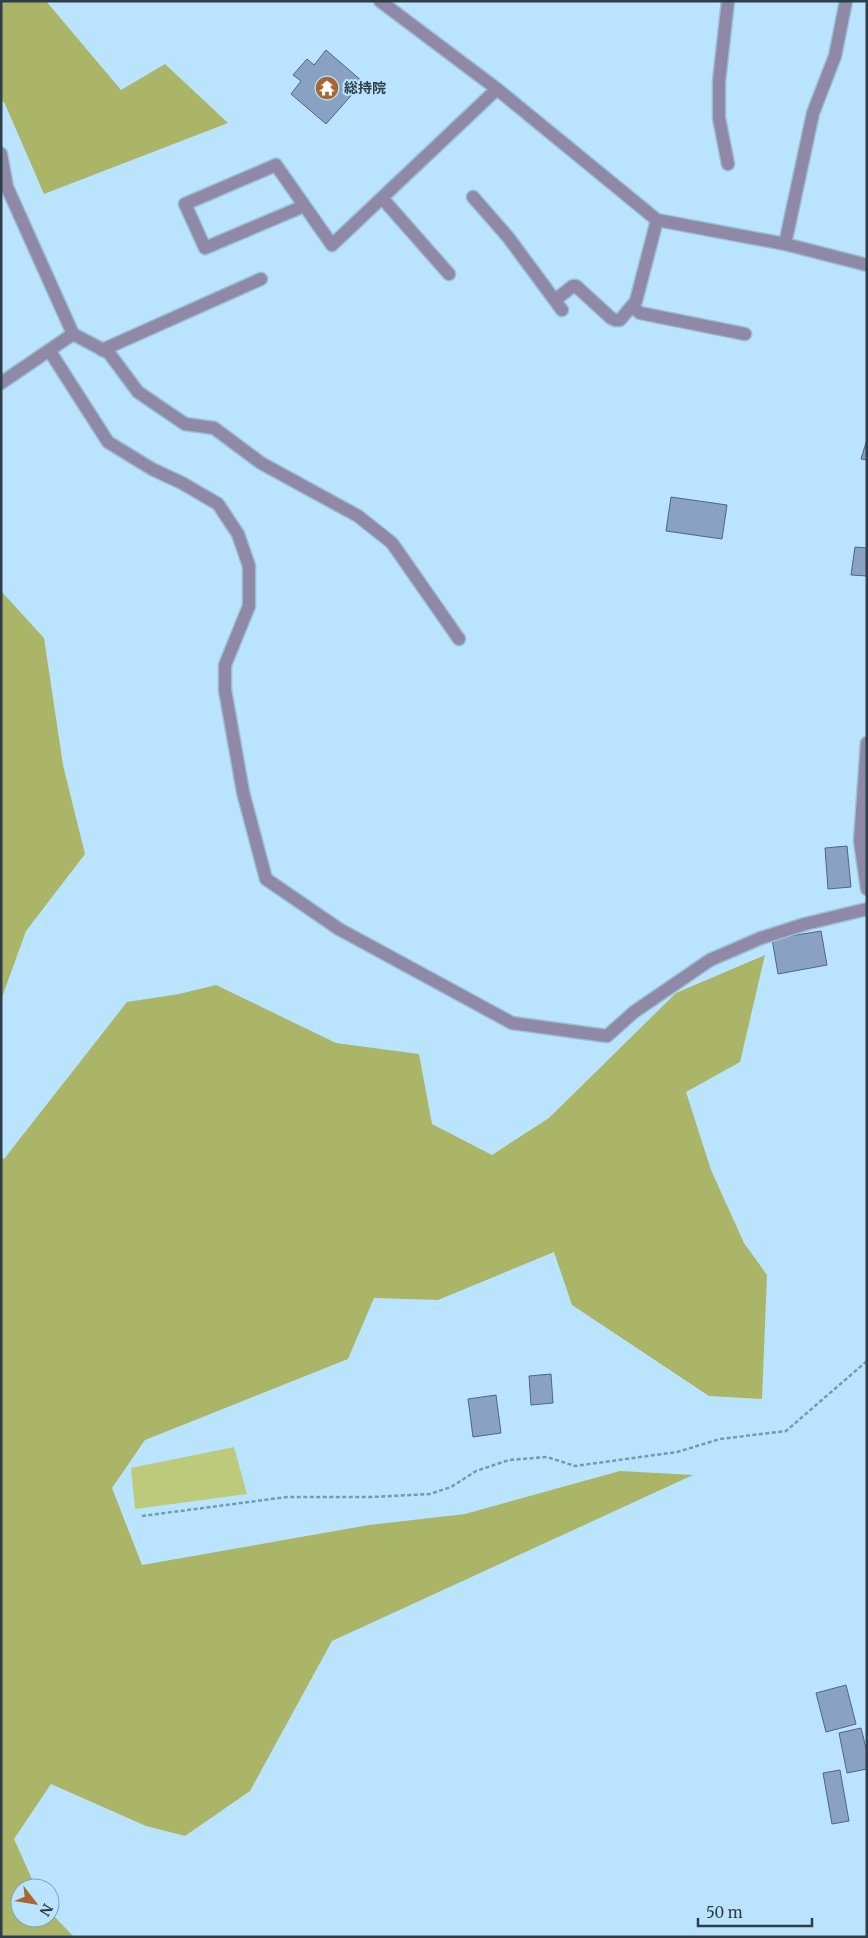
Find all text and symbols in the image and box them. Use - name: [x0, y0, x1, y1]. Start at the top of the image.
- temple icon: 総持院: [314, 75, 340, 101]
- place label: 総持院: [344, 79, 386, 97]
- north arrow: [10, 1878, 60, 1928]
- scale bar: [698, 1896, 812, 1928]
- text: N: [36, 1900, 57, 1919]
- text: 50 m: [706, 1903, 743, 1922]

